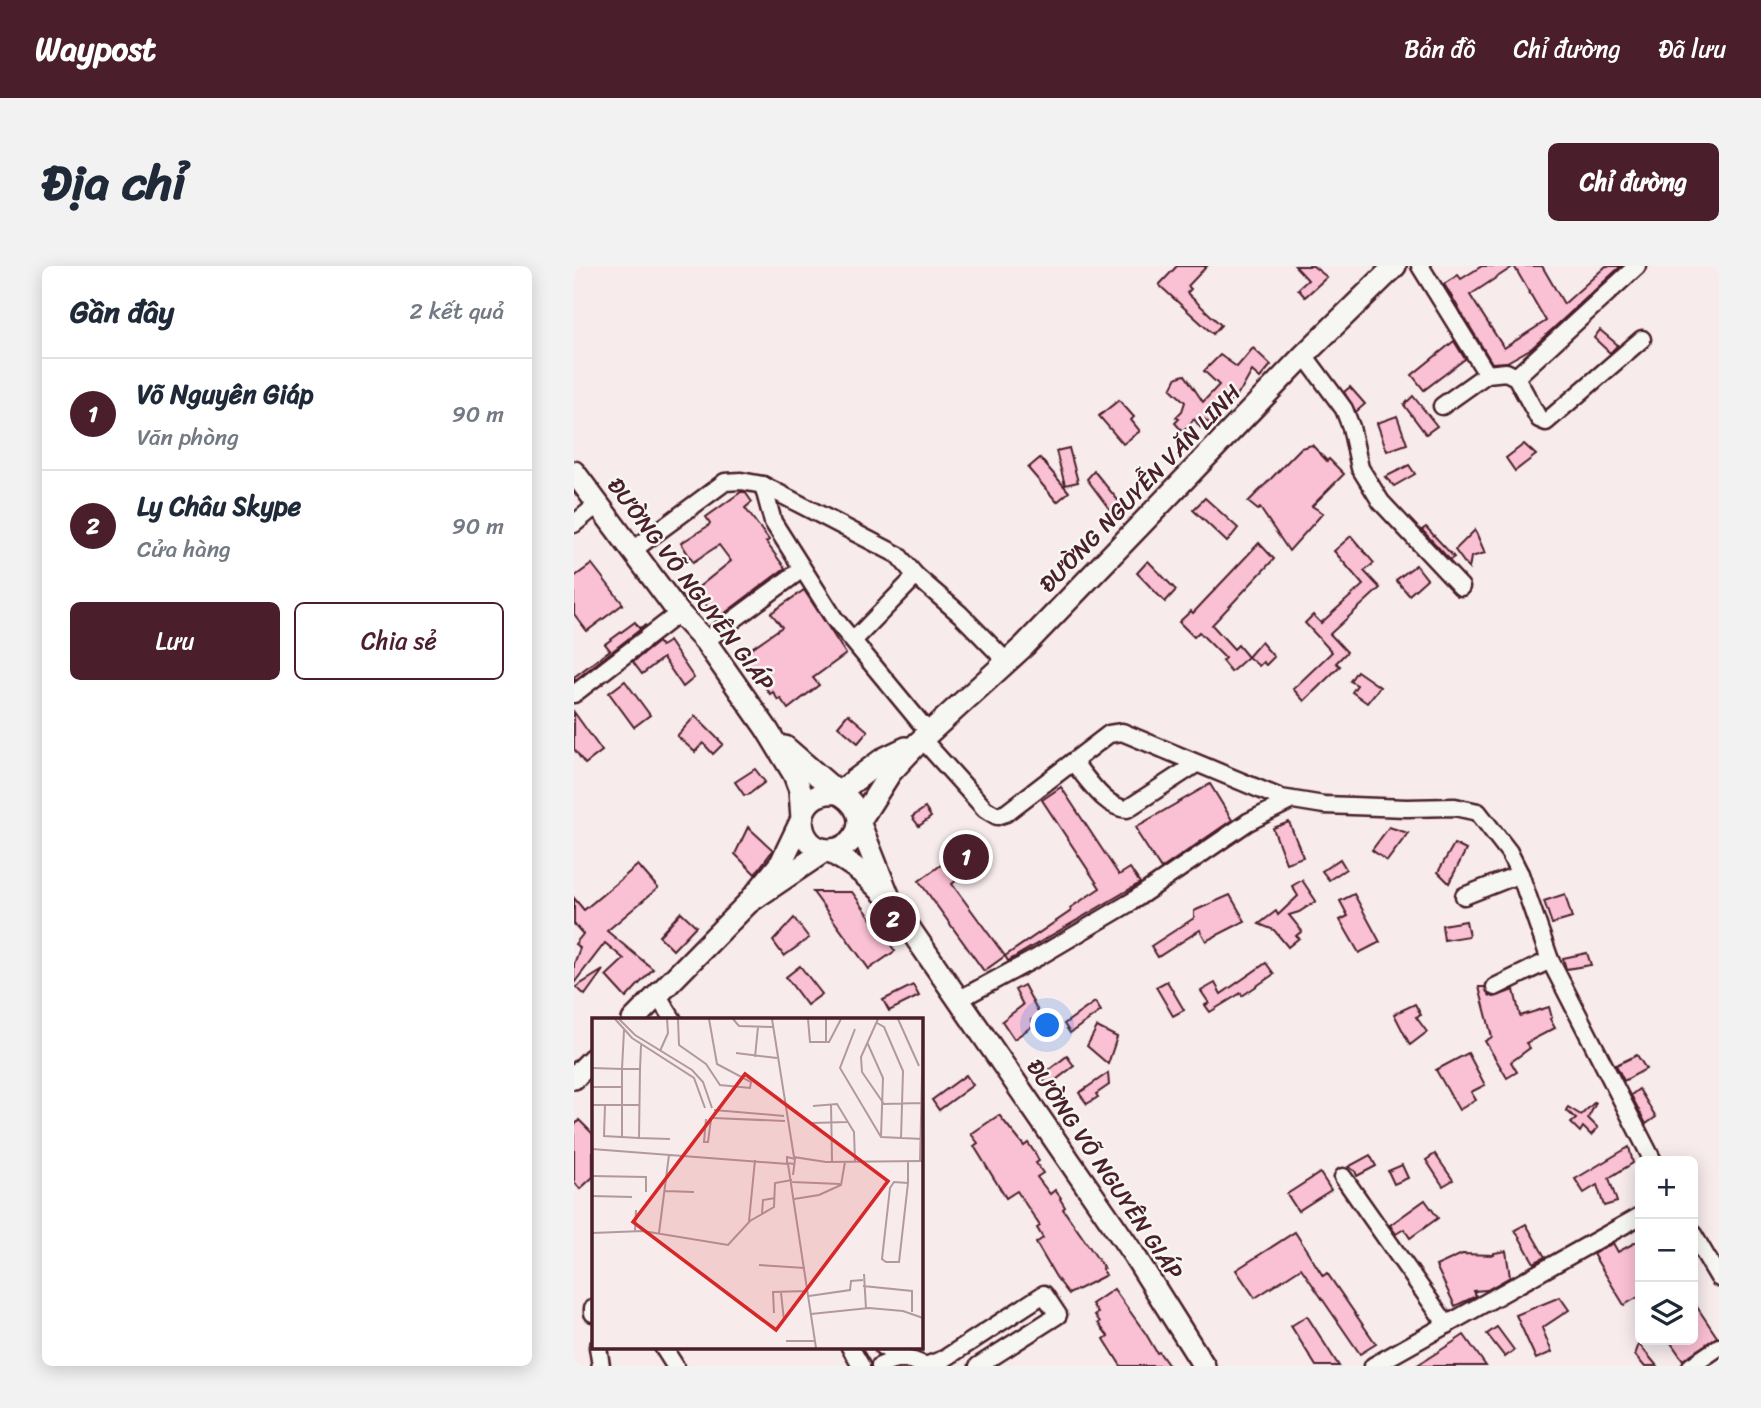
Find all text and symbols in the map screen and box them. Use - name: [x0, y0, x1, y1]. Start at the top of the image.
- text: Waypost: [35, 20, 156, 78]
- text: Bản đồ: [1404, 28, 1475, 70]
- text: Chỉ đường: [1513, 28, 1621, 70]
- text: Đã lưu: [1659, 28, 1726, 70]
- text: Địa chỉ: [42, 139, 186, 226]
- button: Chỉ đường: [1548, 143, 1719, 221]
- text: Gần đây: [70, 285, 174, 339]
- text: 2 kết quả: [410, 291, 504, 332]
- text: Võ Nguyên Giáp: [137, 371, 313, 417]
- street label: ĐƯỜNG NGUYỄN VĂN LINH: [1029, 374, 1252, 603]
- text: 1: [88, 394, 98, 435]
- text: 90 m: [452, 394, 504, 435]
- text: Văn phòng: [137, 417, 239, 458]
- street label: ĐƯỜNG VÕ NGUYÊN GIÁP: [596, 468, 785, 701]
- text: Ly Châu Skype: [137, 483, 301, 529]
- text: 2: [86, 506, 100, 547]
- text: 90 m: [452, 506, 504, 547]
- text: Cửa hàng: [137, 529, 231, 570]
- button: Lưu: [70, 602, 280, 680]
- button: Chia sẻ: [294, 602, 504, 680]
- pin: 1: [943, 831, 989, 883]
- pin: 2: [870, 893, 916, 945]
- your location: [1030, 1008, 1064, 1042]
- inset map: [592, 1018, 922, 1348]
- street label: ĐƯỜNG VÕ NGUYÊN GIÁP: [1015, 1050, 1195, 1289]
- map controls: [1635, 1156, 1698, 1345]
- button: +: [1635, 1156, 1698, 1219]
- button: −: [1635, 1219, 1698, 1282]
- button: layers: [1635, 1282, 1698, 1345]

